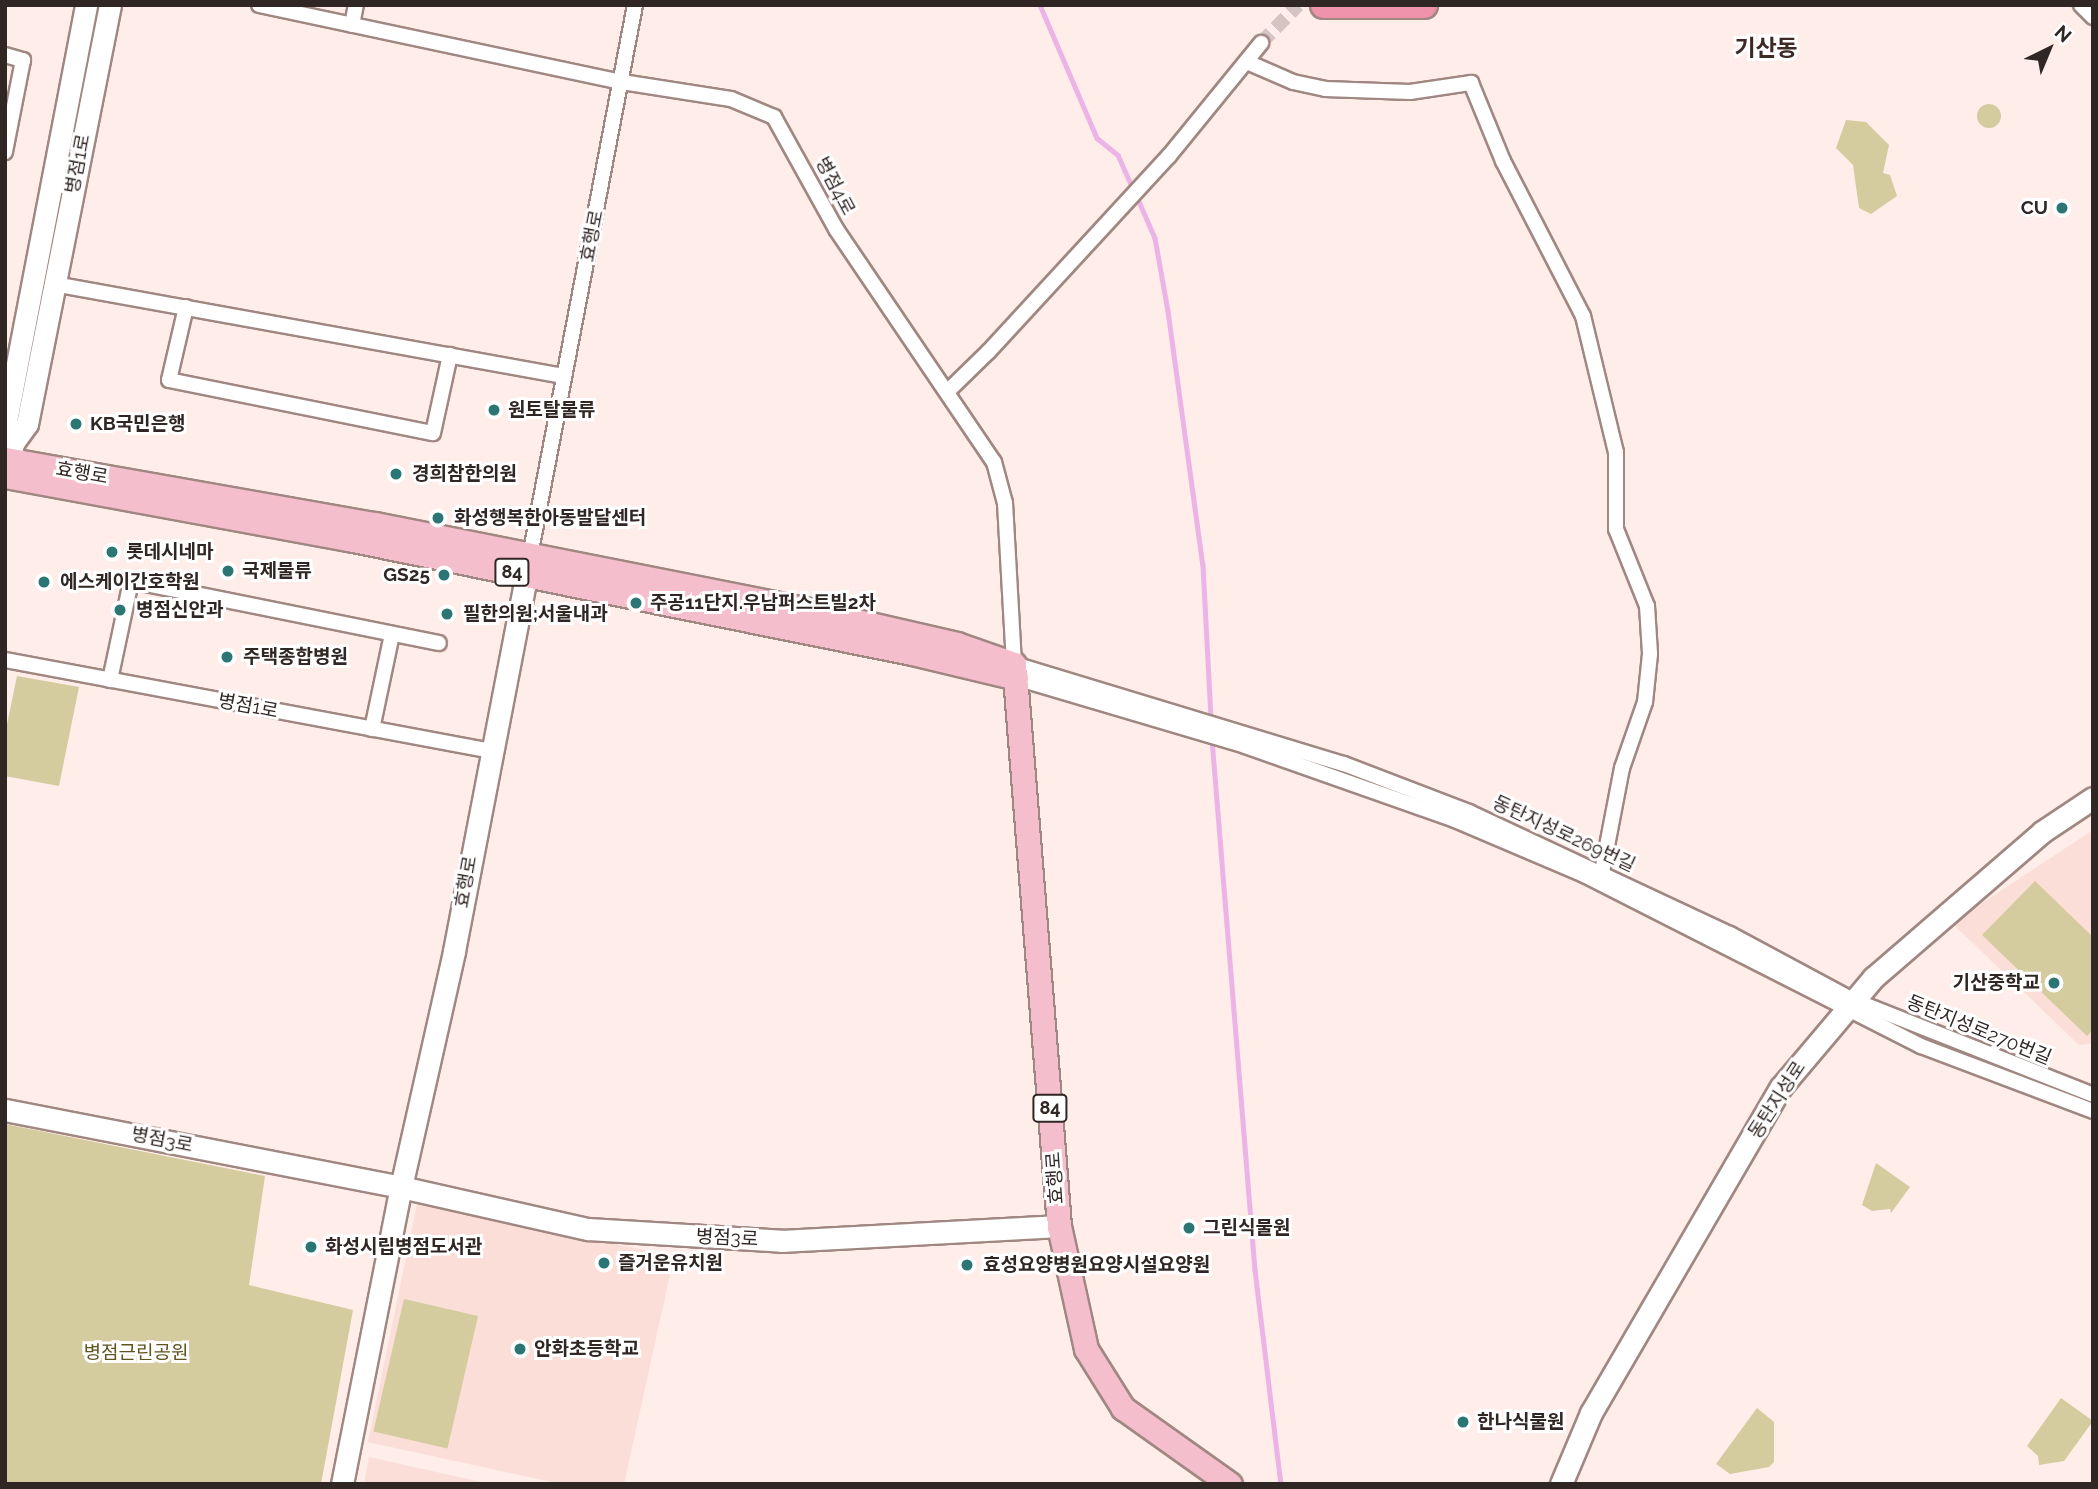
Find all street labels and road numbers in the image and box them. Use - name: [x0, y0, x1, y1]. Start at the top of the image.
- street label: 병점1로: [61, 132, 95, 196]
- street label: 병점4로: [810, 153, 860, 219]
- street label: 효행로: [576, 208, 608, 264]
- street label: 효행로: [54, 457, 110, 489]
- road number: 84: [493, 558, 531, 586]
- street label: 병점1로: [216, 689, 280, 723]
- street label: 동탄지성로269번길: [1489, 791, 1639, 877]
- street label: 효행로: [450, 854, 482, 910]
- street label: 동탄지성로270번길: [1903, 991, 2055, 1069]
- street label: 동탄지성로: [1744, 1057, 1810, 1143]
- road number: 84: [1031, 1093, 1069, 1122]
- street label: 병점3로: [129, 1123, 195, 1157]
- street label: 효행로: [1042, 1151, 1068, 1205]
- street label: 병점3로: [695, 1225, 759, 1251]

